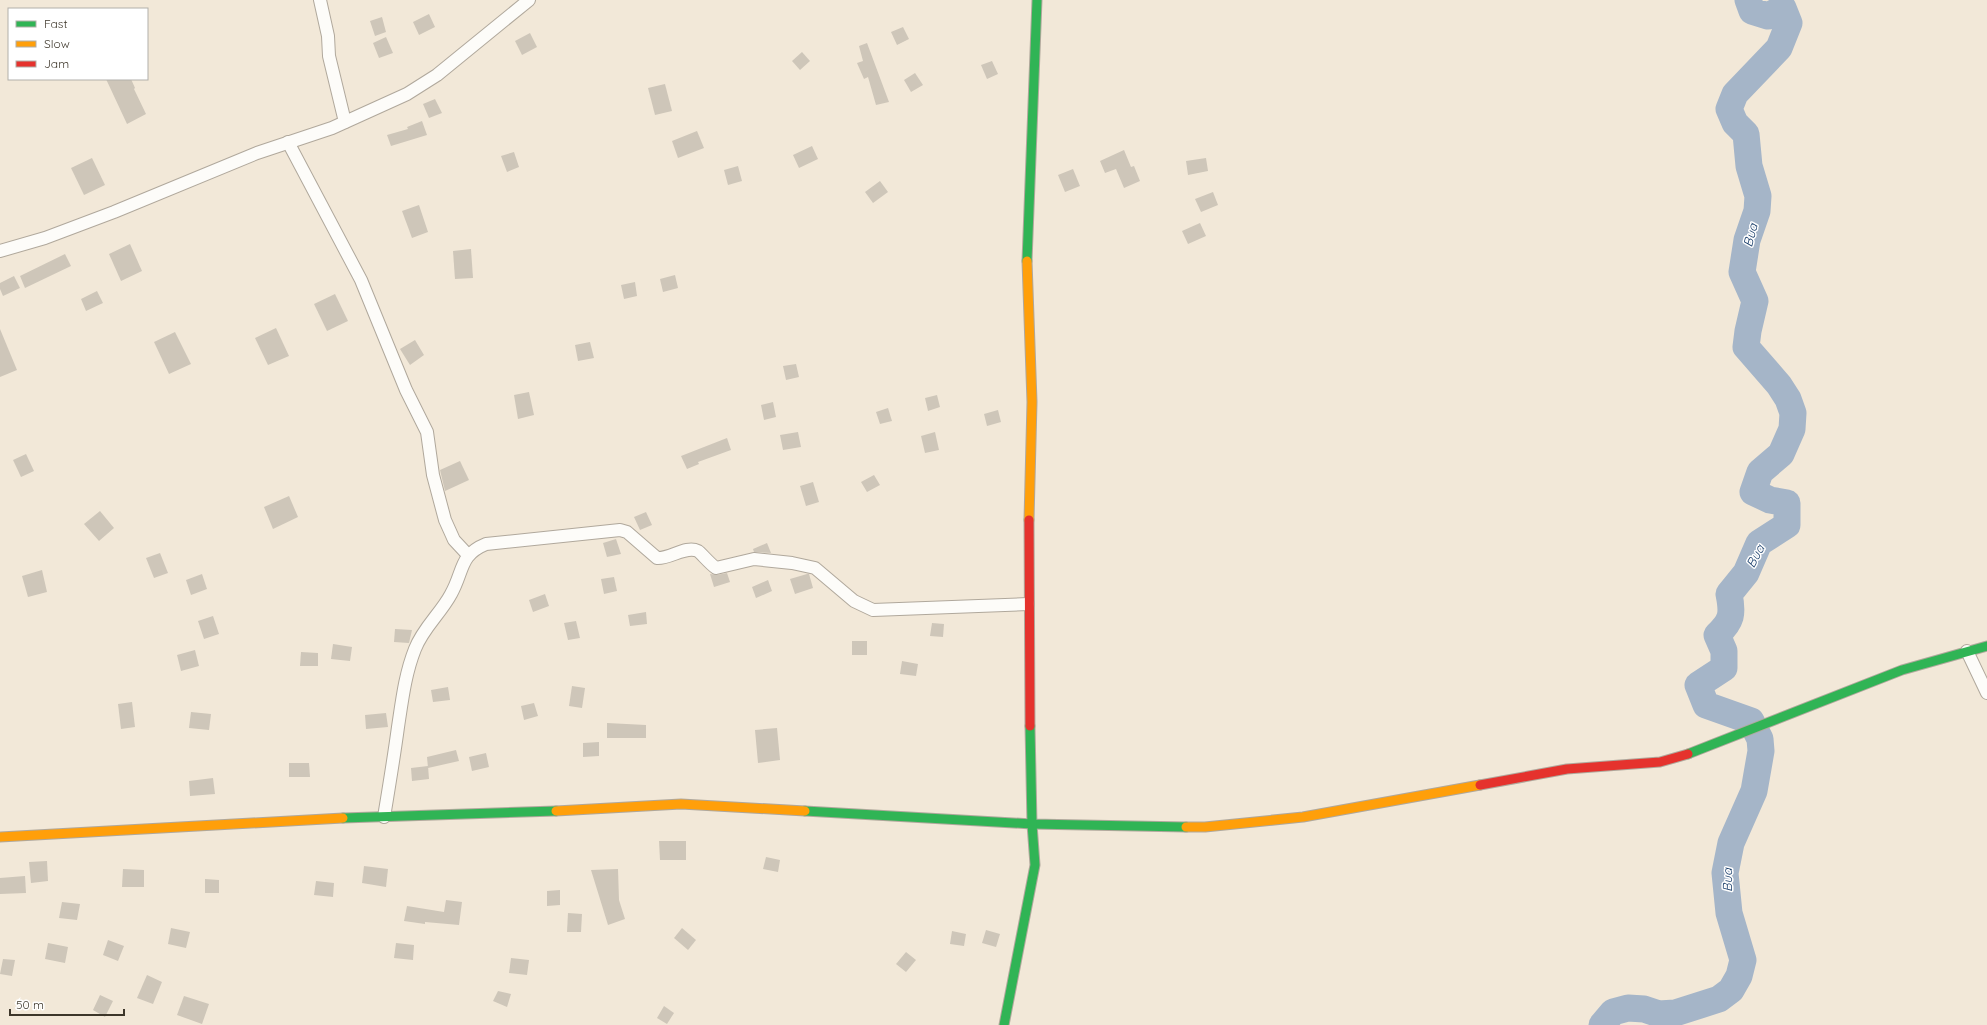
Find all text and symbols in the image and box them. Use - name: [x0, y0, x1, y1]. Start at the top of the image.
- legend: [8, 8, 148, 80]
- text: Fast: [44, 16, 68, 31]
- text: Slow: [44, 36, 70, 51]
- text: Jam: [44, 56, 69, 71]
- water label: Bua: [1739, 220, 1761, 249]
- water label: Bua: [1742, 541, 1768, 570]
- water label: Bua: [1719, 867, 1735, 892]
- scale bar: [10, 991, 124, 1017]
- text: 50 m: [16, 997, 44, 1012]

